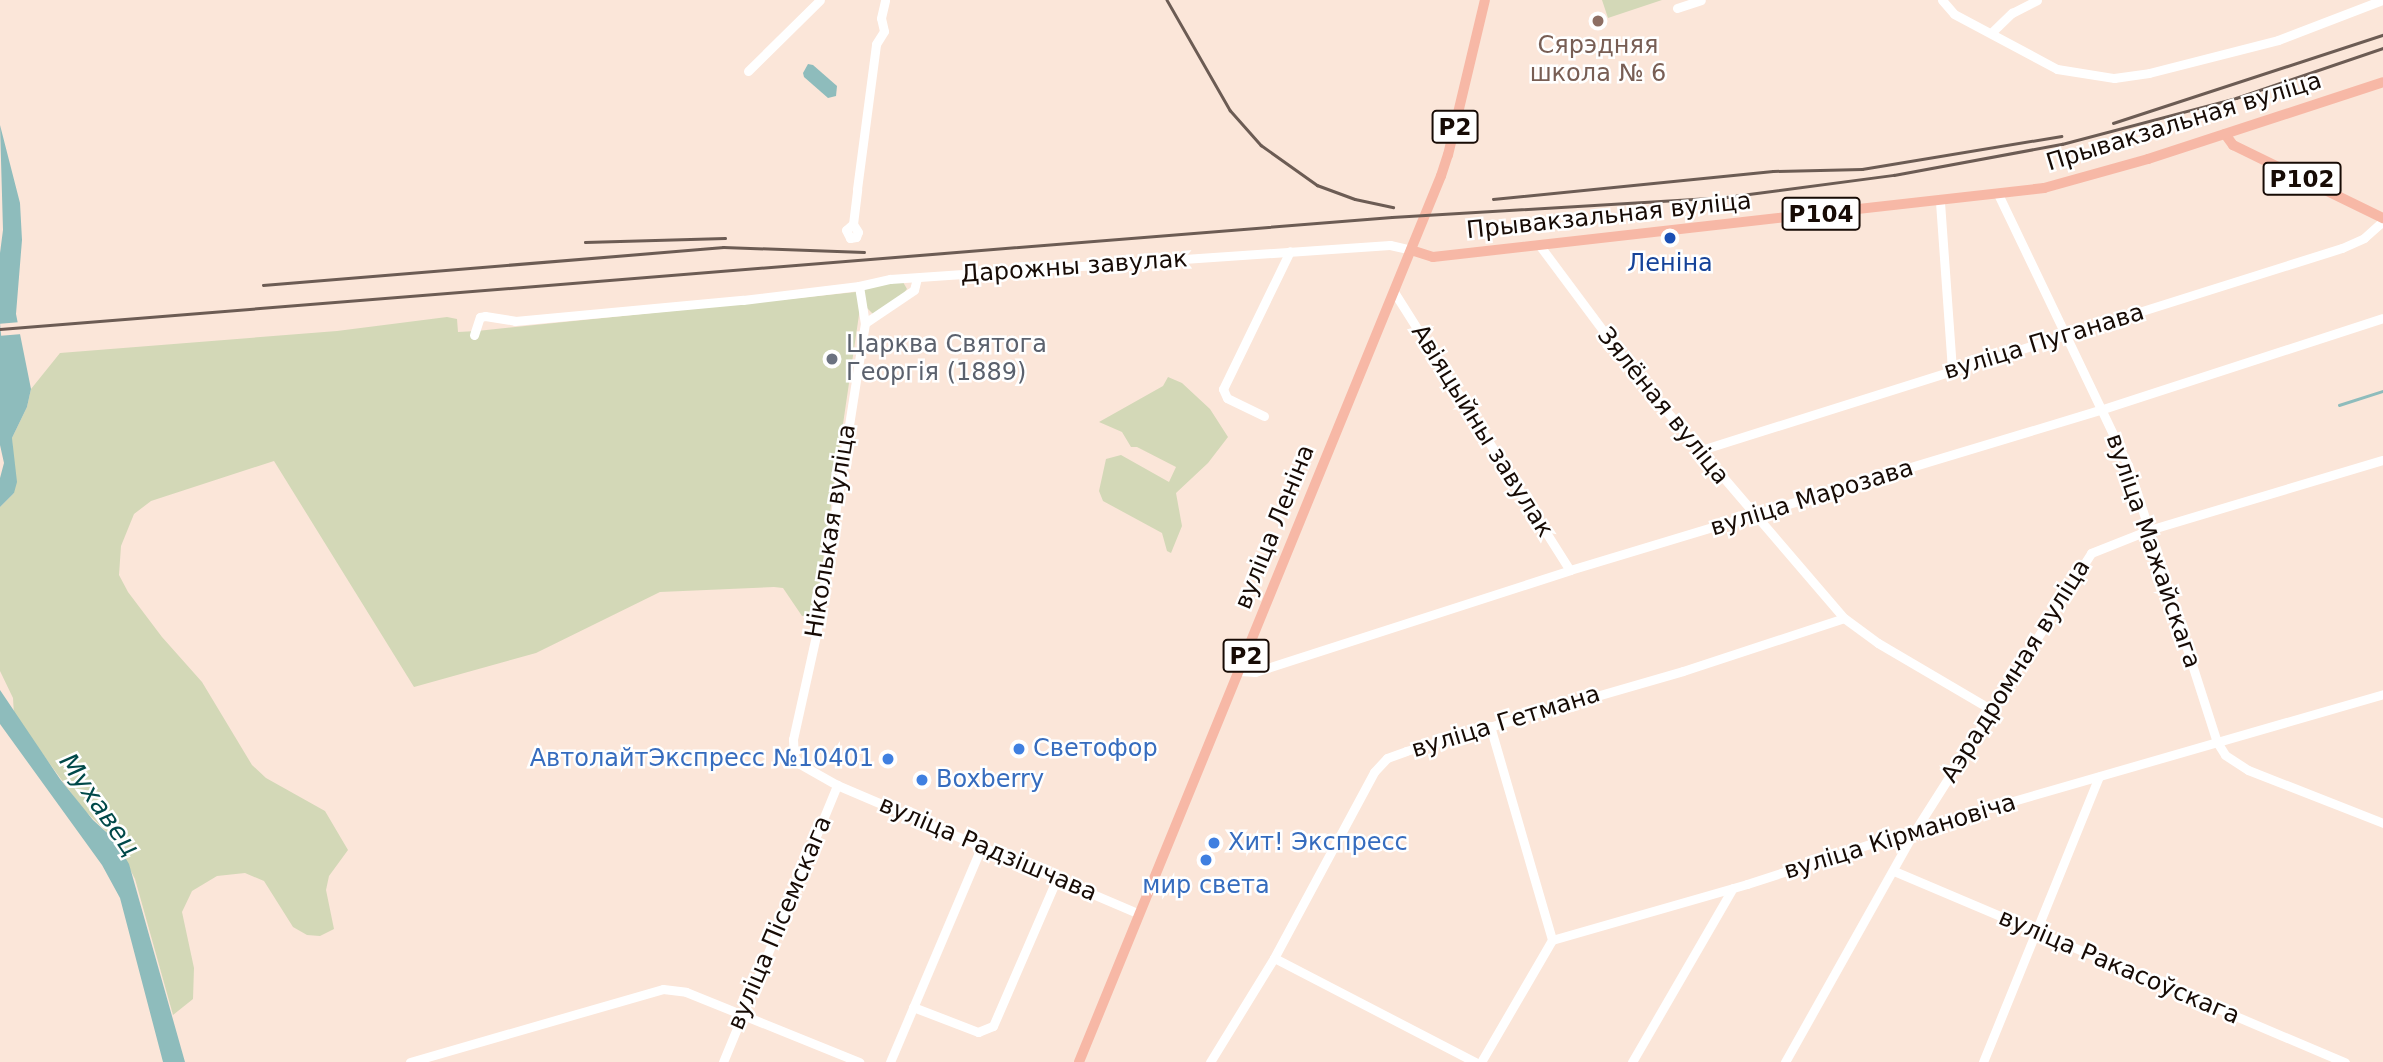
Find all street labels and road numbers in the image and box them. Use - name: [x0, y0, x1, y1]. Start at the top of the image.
- street label: Прывакзальная вуліца: [2043, 66, 2325, 178]
- road number: Р2: [1430, 108, 1480, 146]
- road number: Р102: [2262, 160, 2342, 198]
- street label: Прывакзальная вуліца: [1465, 187, 1753, 245]
- road number: Р104: [1781, 195, 1861, 234]
- street label: Дарожны завулак: [959, 245, 1189, 289]
- street label: вуліца Пуганава: [1940, 298, 2148, 386]
- street label: Авіяцыйны завулак: [1405, 319, 1559, 543]
- street label: Зялёная вуліца: [1591, 322, 1735, 490]
- street label: Ніколькая вуліца: [800, 422, 862, 640]
- street label: вуліца Мажайскага: [2099, 430, 2207, 672]
- street label: вуліца Леніна: [1229, 441, 1321, 613]
- street label: вуліца Марозава: [1707, 453, 1917, 543]
- street label: Аэрадромная вуліца: [1935, 554, 2097, 788]
- road number: Р2: [1222, 636, 1270, 676]
- street label: вуліца Гетмана: [1408, 680, 1604, 764]
- street label: вуліца Кірмановіча: [1781, 788, 2019, 886]
- street label: вуліца Радзішчава: [875, 790, 1101, 908]
- street label: вуліца Пісемскага: [722, 812, 838, 1034]
- street label: вуліца Ракасоўскага: [1994, 903, 2244, 1031]

